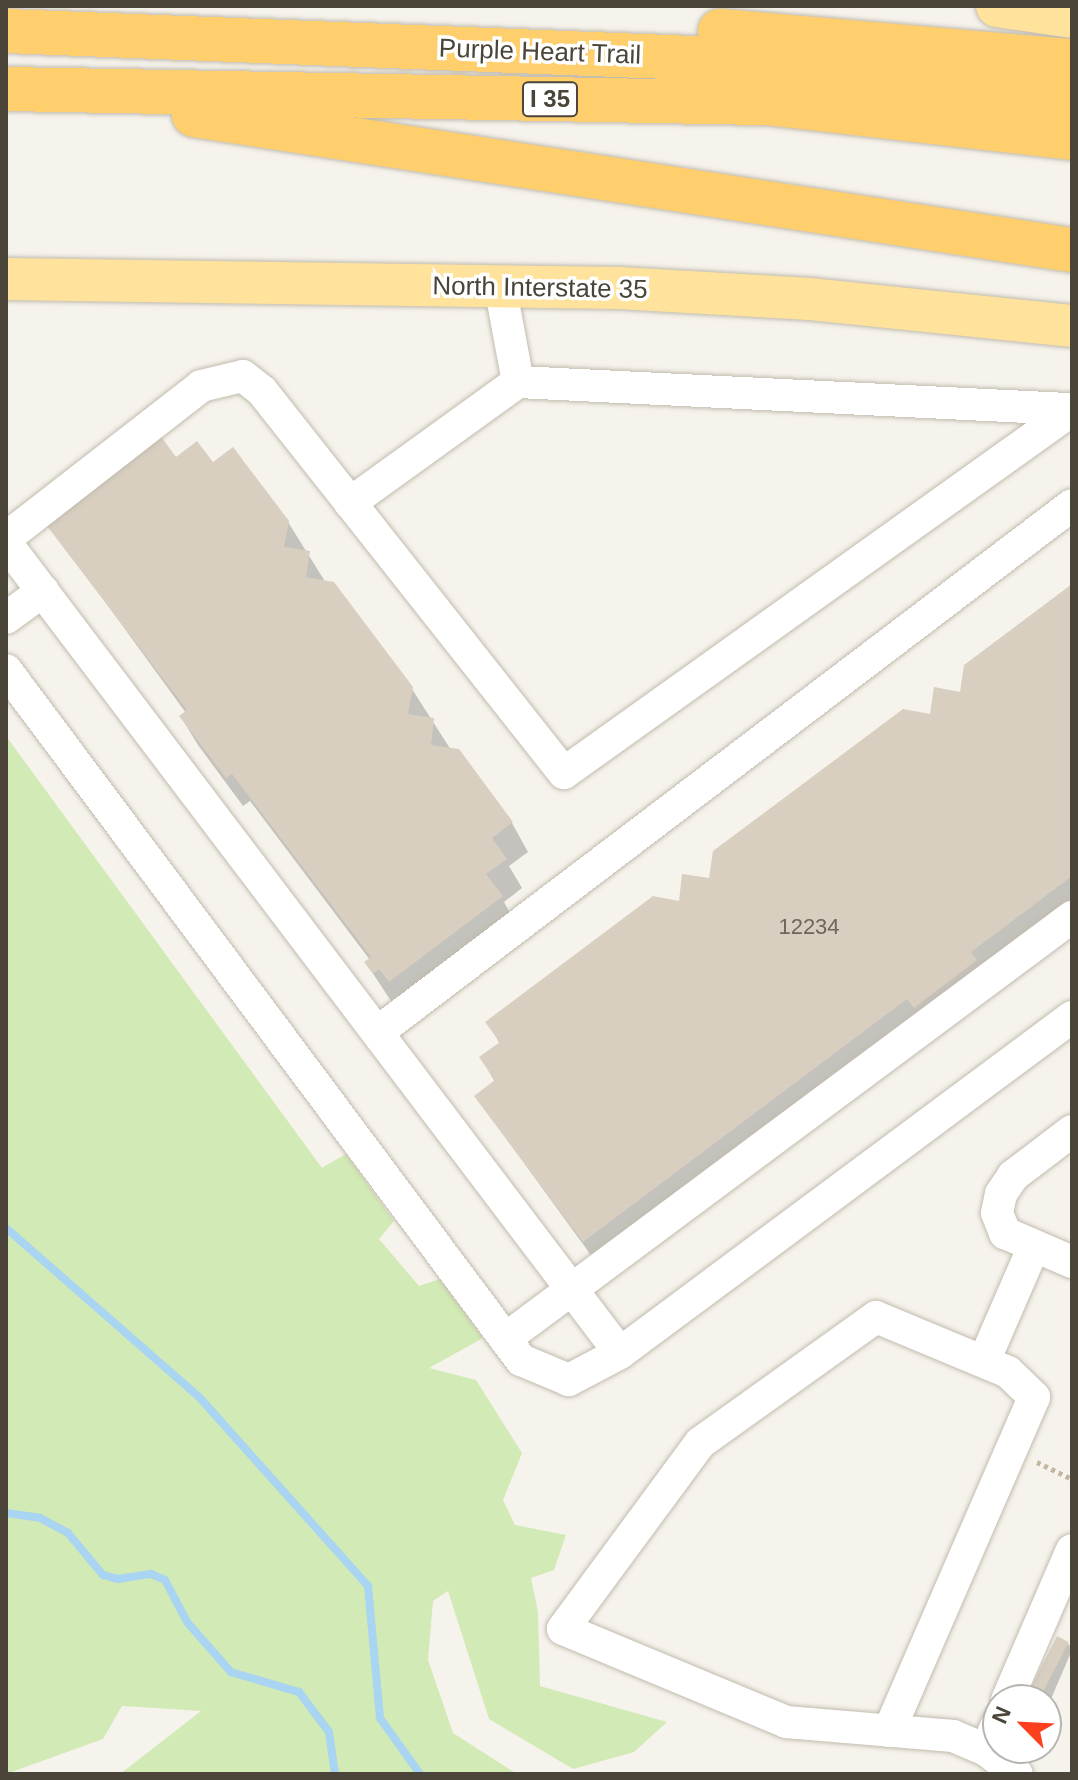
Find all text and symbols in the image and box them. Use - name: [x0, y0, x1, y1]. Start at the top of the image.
- street label: Purple Heart Trail: [438, 33, 642, 71]
- road number: I 35: [520, 79, 580, 119]
- street label: North Interstate 35: [432, 271, 648, 305]
- house number: 12234: [778, 914, 840, 940]
- north arrow: [982, 1684, 1062, 1764]
- text: N: [987, 1703, 1016, 1727]

